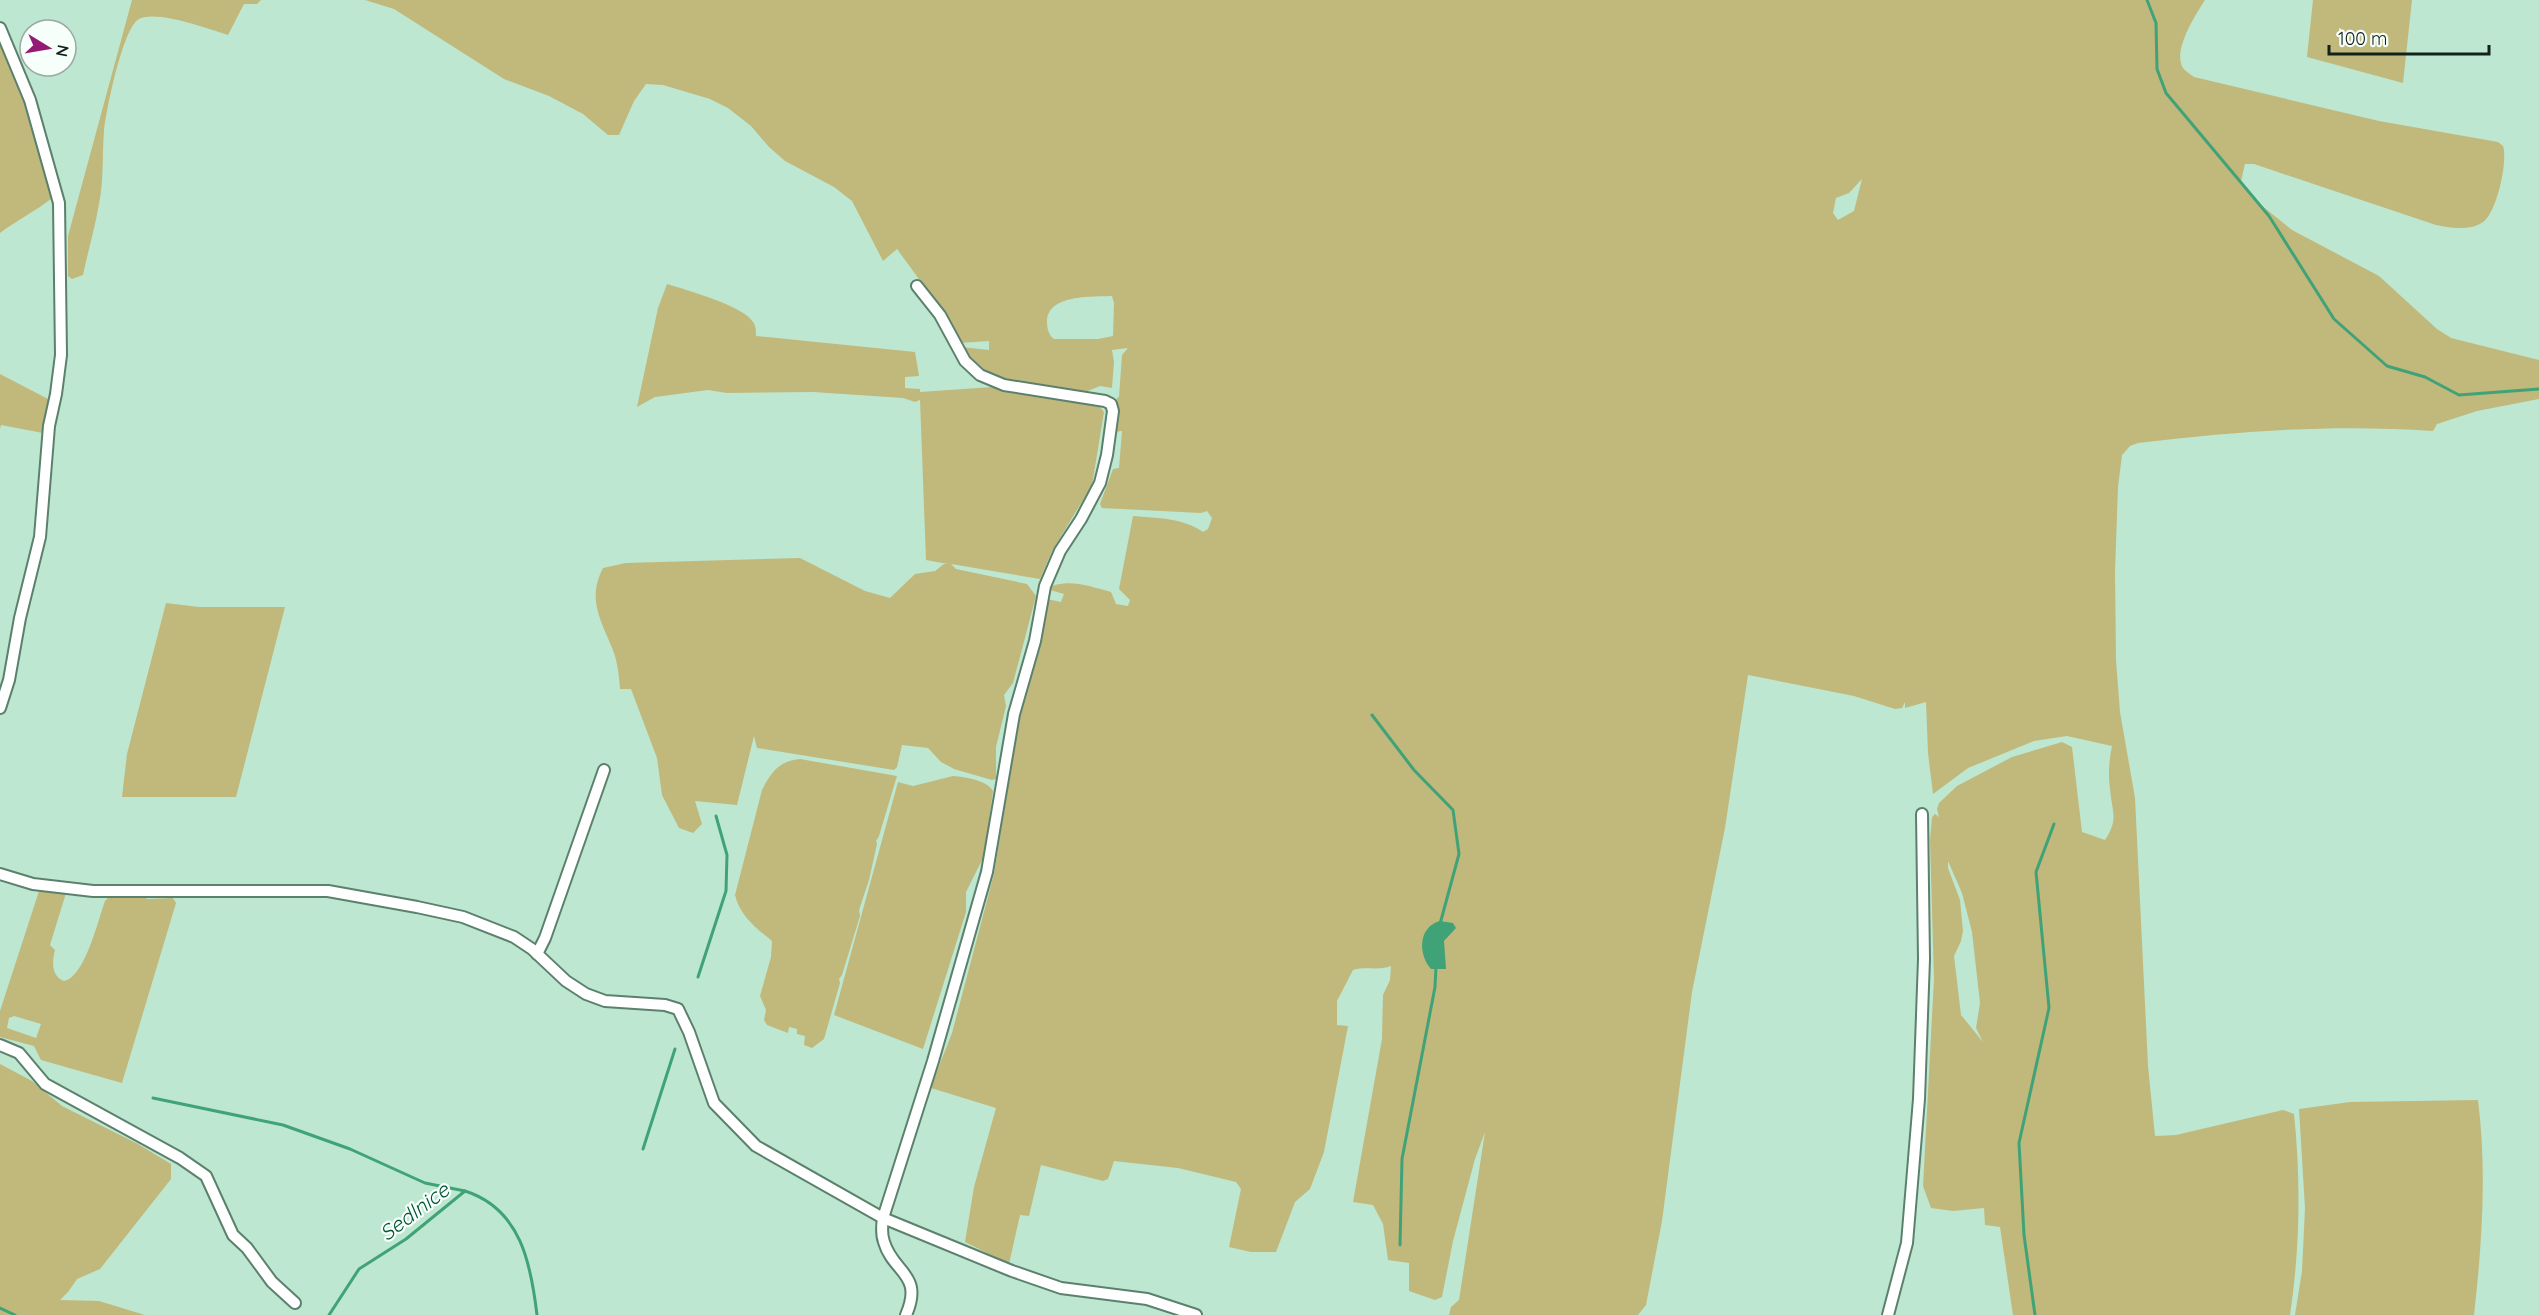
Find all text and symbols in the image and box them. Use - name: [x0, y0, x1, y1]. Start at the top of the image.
- north arrow: [18, 18, 78, 78]
- scale bar: [2329, 18, 2490, 56]
- text: 100 m: [2338, 27, 2387, 50]
- text: N: [52, 43, 74, 59]
- water label: Sedlnice: [374, 1176, 455, 1246]

